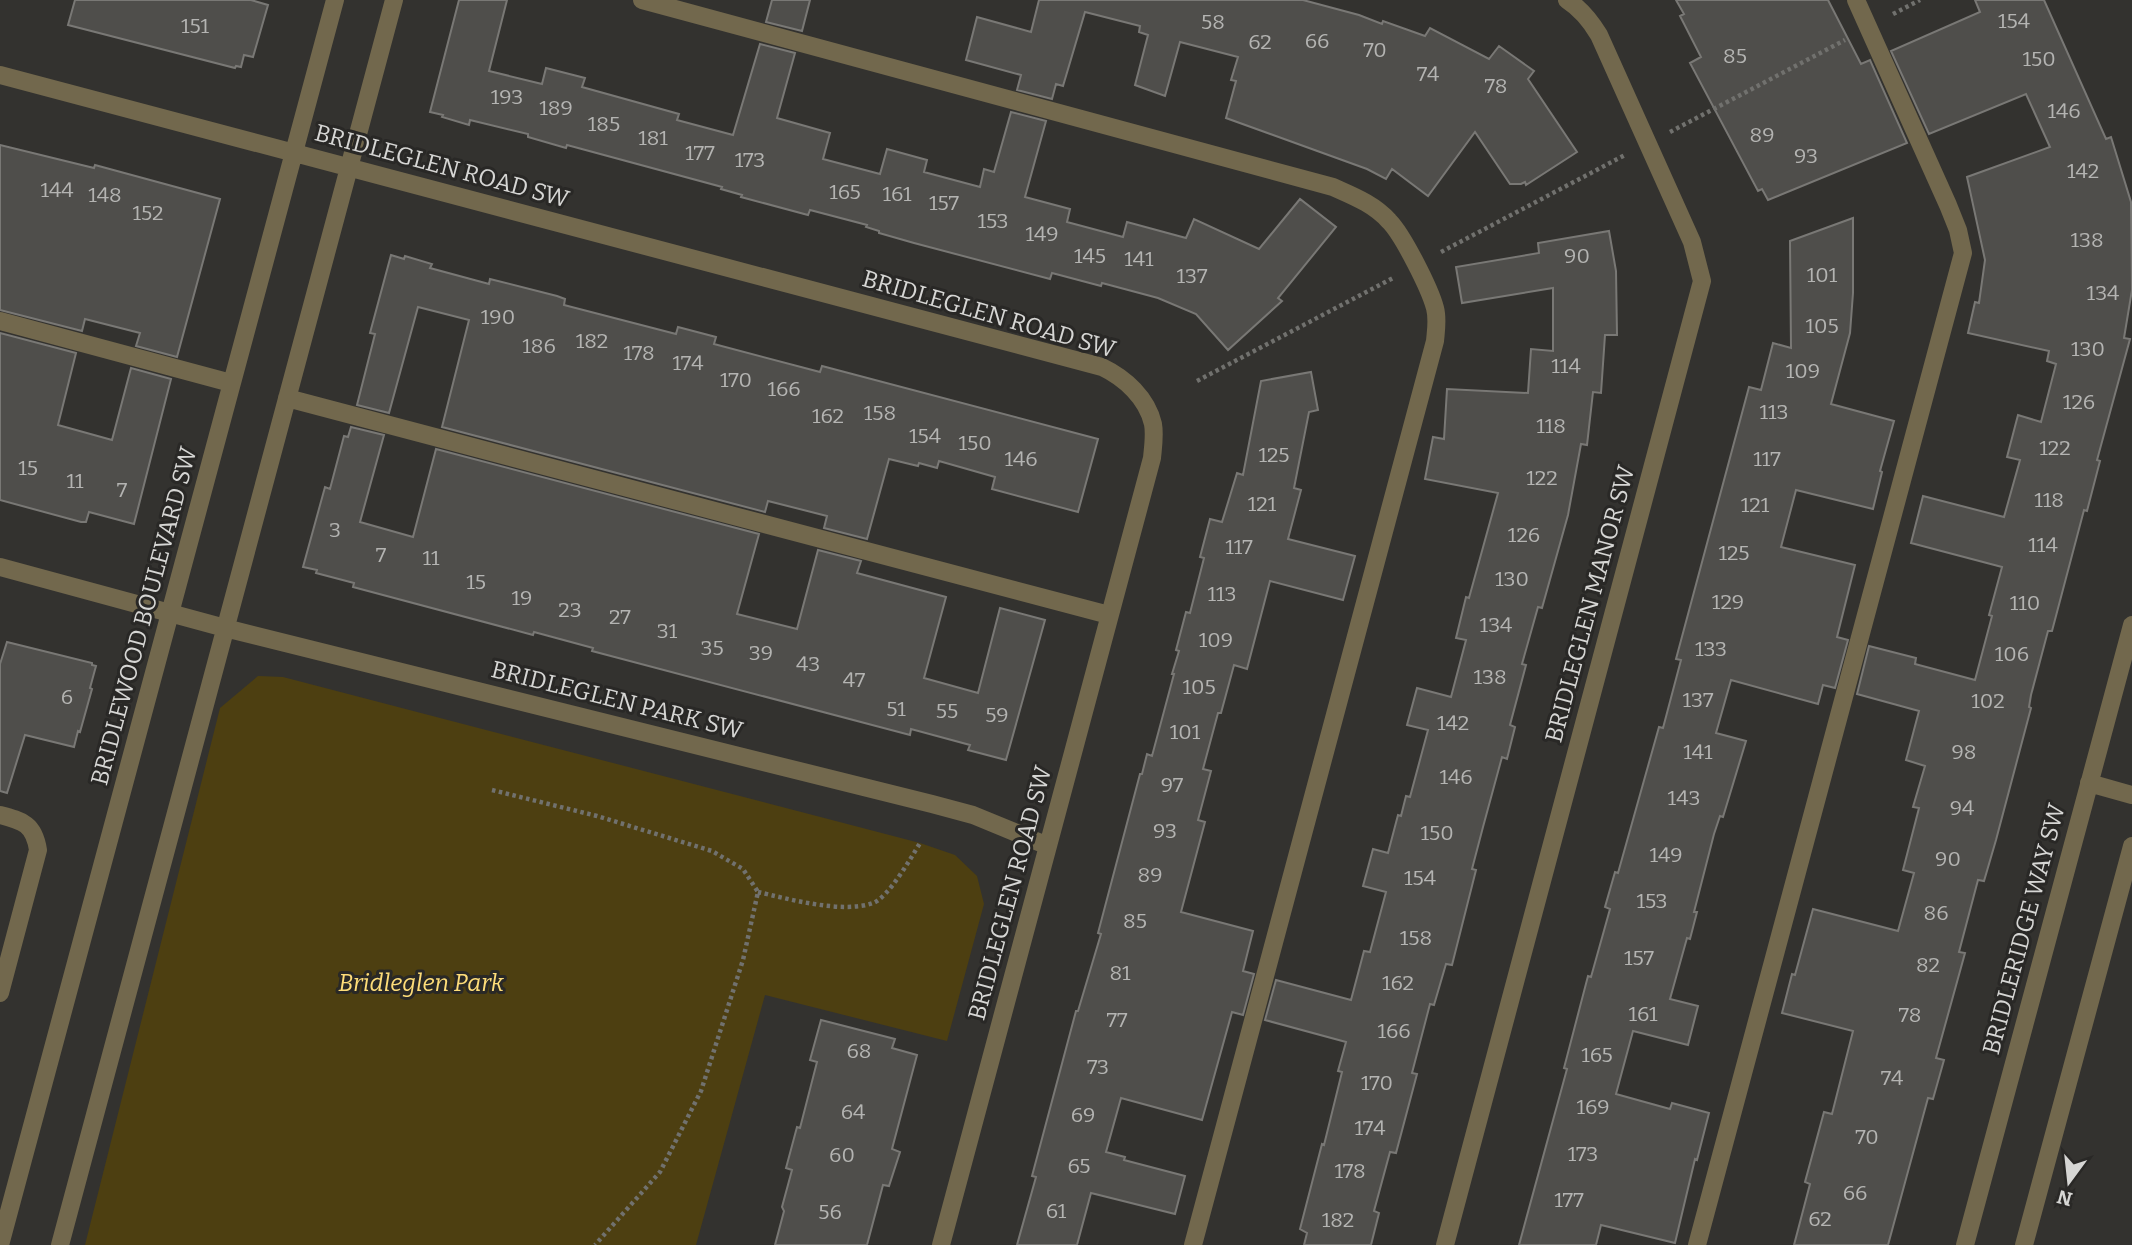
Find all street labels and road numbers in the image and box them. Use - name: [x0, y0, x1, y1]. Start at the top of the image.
- street label: BRIDLEGLEN ROAD SW: [312, 119, 573, 214]
- street label: BRIDLEGLEN ROAD SW: [859, 264, 1119, 364]
- street label: BRIDLEWOOD BOULEVARD SW: [85, 443, 203, 788]
- street label: BRIDLEGLEN MANOR SW: [1540, 462, 1641, 746]
- street label: BRIDLEGLEN PARK SW: [488, 655, 746, 745]
- street label: BRIDLEGLEN ROAD SW: [963, 762, 1058, 1023]
- street label: BRIDLERIDGE WAY SW: [1977, 800, 2071, 1058]

